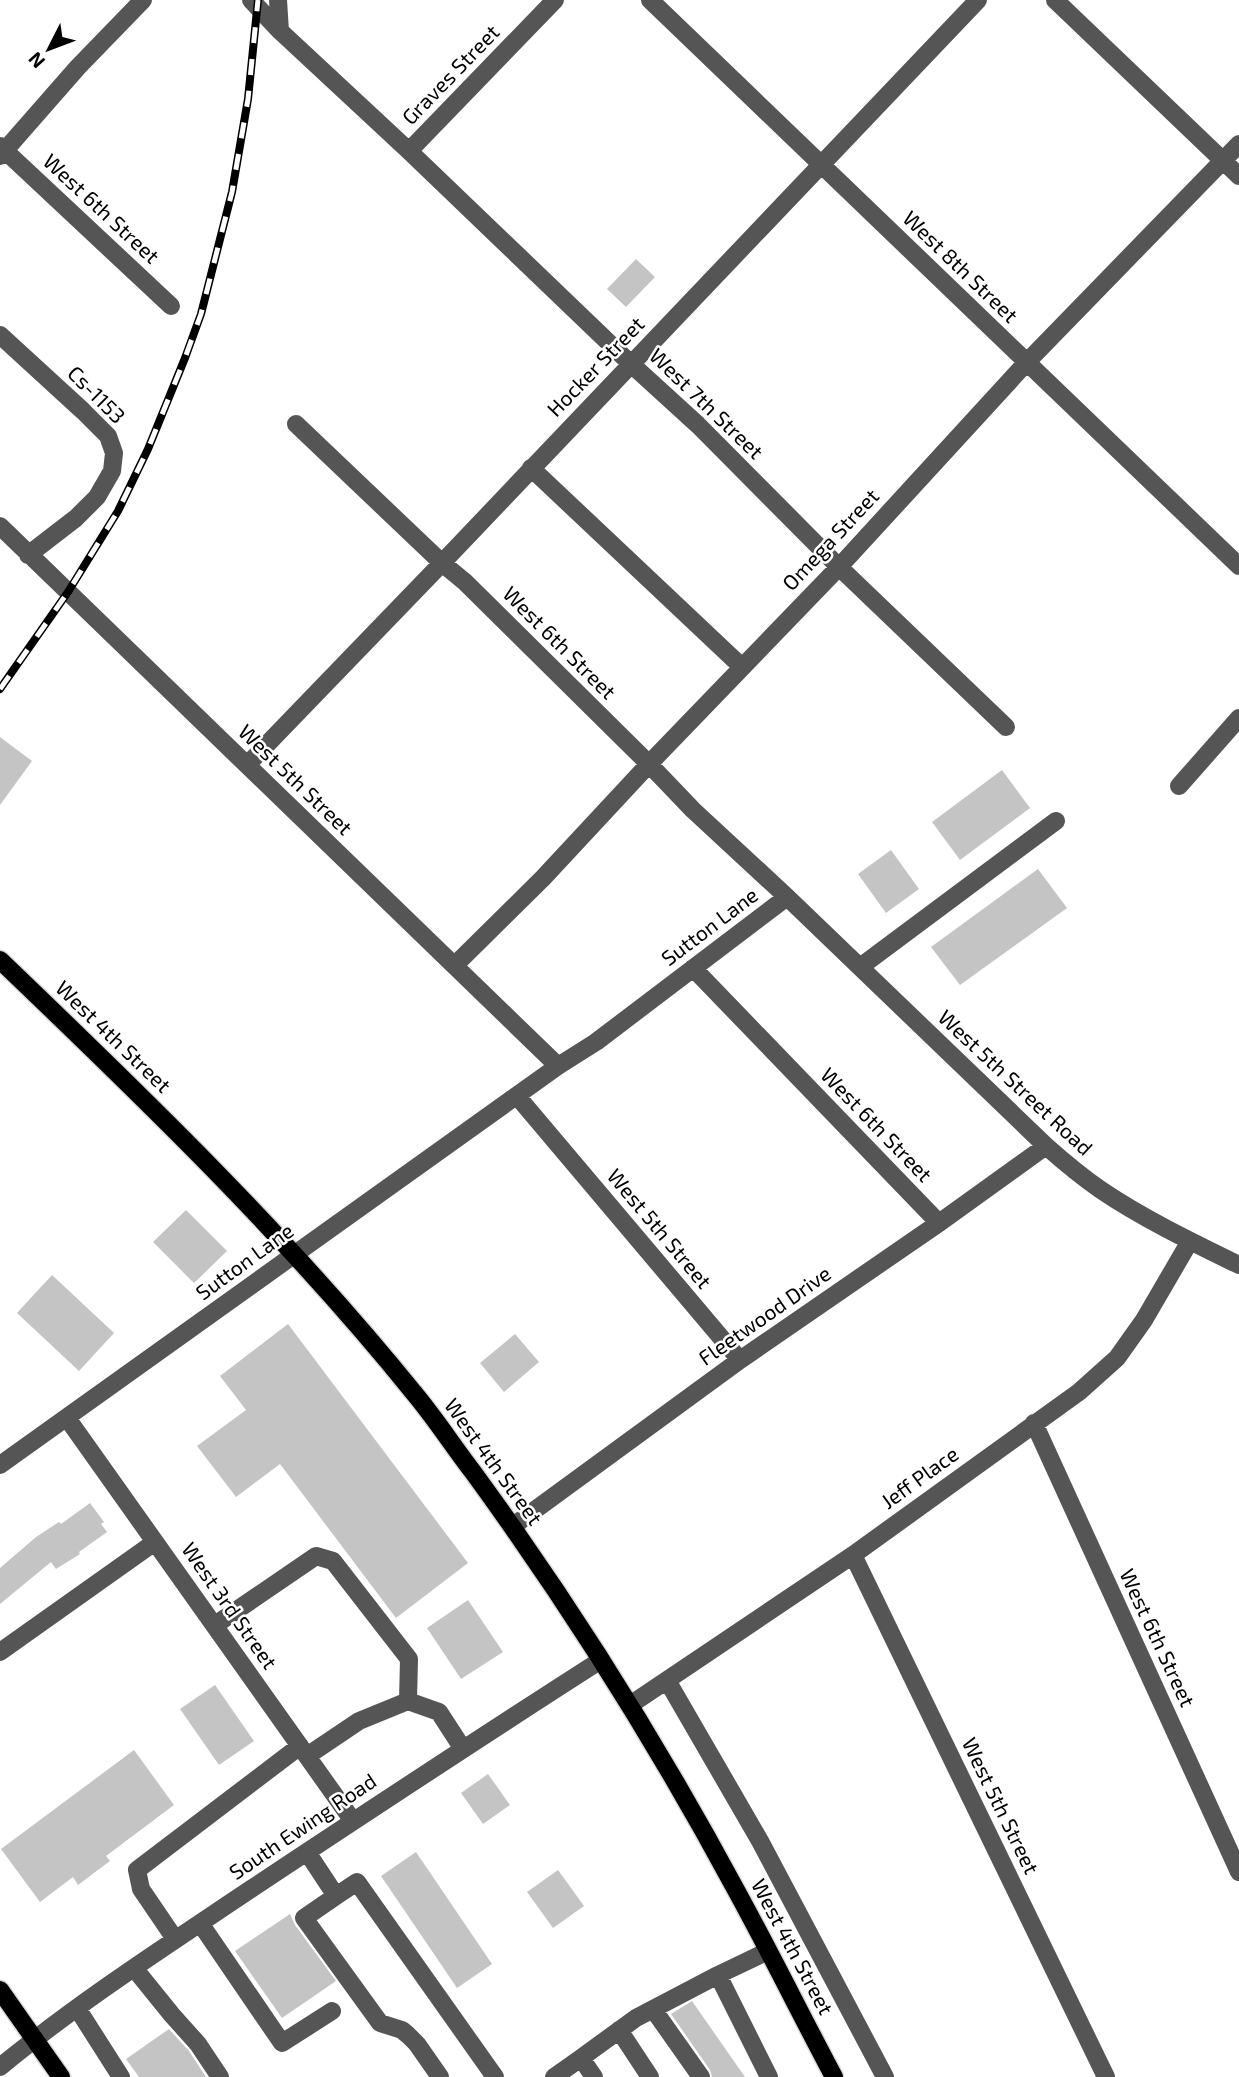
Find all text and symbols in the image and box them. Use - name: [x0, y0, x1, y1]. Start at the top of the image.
- north arrow: [14, 14, 84, 84]
- street label: Graves Street: [396, 19, 504, 129]
- text: N: [23, 48, 49, 74]
- street label: West 6th Street: [39, 148, 165, 268]
- street label: West 8th Street: [898, 205, 1024, 327]
- street label: Hocker Street: [541, 311, 649, 421]
- street label: West 7th Street: [645, 342, 769, 463]
- street label: Cs-1153: [63, 360, 131, 428]
- street label: Omega Street: [776, 483, 883, 595]
- street label: West 6th Street: [498, 580, 622, 704]
- street label: West 5th Street: [234, 718, 358, 840]
- street label: Sutton Lane: [656, 881, 762, 970]
- street label: West 4th Street: [51, 975, 177, 1097]
- street label: West 5th Street Road: [934, 1004, 1098, 1160]
- street label: West 6th Street: [816, 1062, 938, 1186]
- street label: West 5th Street: [603, 1163, 718, 1293]
- street label: Sutton Lane: [191, 1217, 298, 1305]
- street label: Fleetwood Drive: [693, 1260, 835, 1370]
- street label: West 4th Street: [440, 1393, 549, 1529]
- street label: Jeff Place: [876, 1440, 963, 1513]
- street label: West 3rd Street: [177, 1537, 283, 1673]
- street label: West 6th Street: [1115, 1564, 1201, 1710]
- street label: West 5th Street: [958, 1733, 1045, 1878]
- street label: South Ewing Road: [224, 1767, 380, 1884]
- street label: West 4th Street: [747, 1874, 840, 2019]

